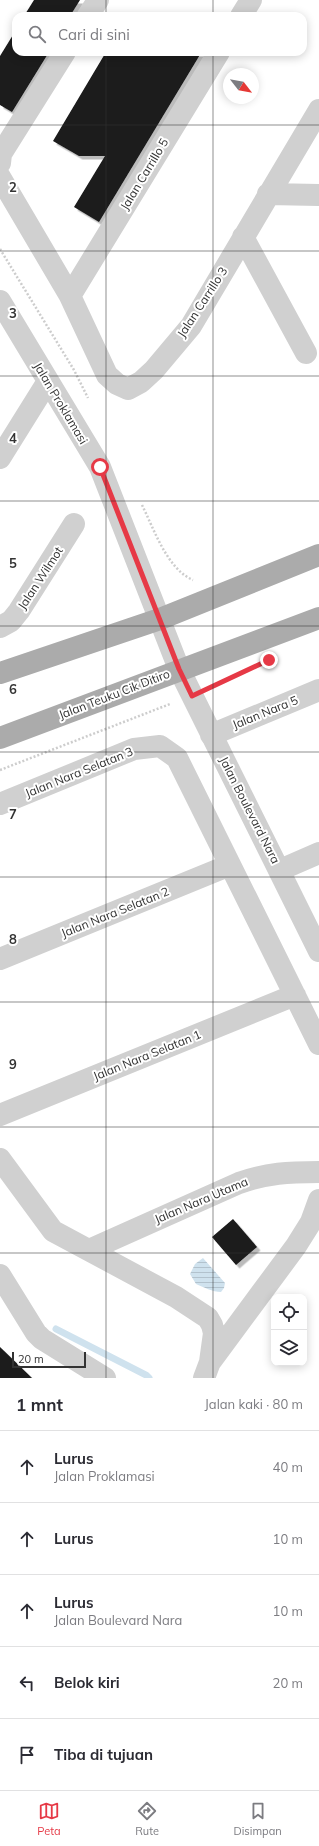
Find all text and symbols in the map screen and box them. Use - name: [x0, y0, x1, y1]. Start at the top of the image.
- search box: [12, 12, 307, 56]
- icon: search: [26, 23, 48, 45]
- text: Cari di sini: [58, 25, 130, 44]
- north arrow: [223, 68, 259, 104]
- street label: Jalan Carrillo 5: [117, 135, 171, 213]
- text: 2: [9, 179, 17, 195]
- street label: Jalan Carrillo 3: [174, 264, 230, 340]
- text: 3: [9, 305, 17, 321]
- street label: Jalan Proklamasi: [31, 359, 91, 447]
- text: 4: [9, 430, 17, 446]
- route start: [91, 458, 109, 476]
- street label: Jalan Wilmot: [14, 544, 66, 612]
- text: 5: [9, 555, 17, 571]
- route end: [260, 651, 278, 669]
- street label: Jalan Teuku Cik Ditiro: [56, 666, 172, 722]
- text: 6: [9, 681, 17, 697]
- street label: Jalan Nara 5: [230, 692, 300, 732]
- street label: Jalan Nara Selatan 3: [23, 744, 135, 800]
- street label: Jalan Boulevard Nara: [216, 754, 284, 866]
- text: 7: [9, 806, 17, 822]
- street label: Jalan Nara Selatan 2: [59, 884, 171, 940]
- text: 8: [9, 931, 17, 947]
- street label: Jalan Nara Selatan 1: [91, 1027, 203, 1083]
- text: 9: [9, 1056, 17, 1072]
- street label: Jalan Nara Utama: [152, 1174, 250, 1226]
- map controls: [271, 1294, 307, 1366]
- button: locate: [271, 1294, 307, 1330]
- button: layers: [271, 1330, 307, 1366]
- scale bar: [12, 1350, 86, 1369]
- text: 20 m: [18, 1352, 44, 1366]
- text: 1 mnt: [16, 1394, 63, 1415]
- text: Jalan kaki · 80 m: [205, 1396, 303, 1412]
- text: Lurus: [54, 1449, 94, 1468]
- icon: ahead: [16, 1456, 38, 1478]
- text: 40 m: [273, 1459, 303, 1475]
- text: Jalan Proklamasi: [54, 1468, 155, 1484]
- icon: ahead: [16, 1528, 38, 1550]
- text: Lurus: [54, 1529, 94, 1548]
- text: 10 m: [273, 1531, 303, 1547]
- text: Lurus: [54, 1593, 94, 1612]
- icon: ahead: [16, 1600, 38, 1622]
- text: 10 m: [273, 1603, 303, 1619]
- text: Jalan Boulevard Nara: [54, 1612, 182, 1628]
- icon: left: [16, 1672, 38, 1694]
- text: Belok kiri: [54, 1673, 120, 1692]
- text: 20 m: [273, 1675, 303, 1691]
- icon: arrive: [16, 1744, 38, 1766]
- text: Tiba di tujuan: [54, 1745, 153, 1764]
- tab: Peta: [37, 1800, 61, 1838]
- tab: Rute: [135, 1800, 159, 1838]
- tab: Disimpan: [233, 1800, 282, 1838]

